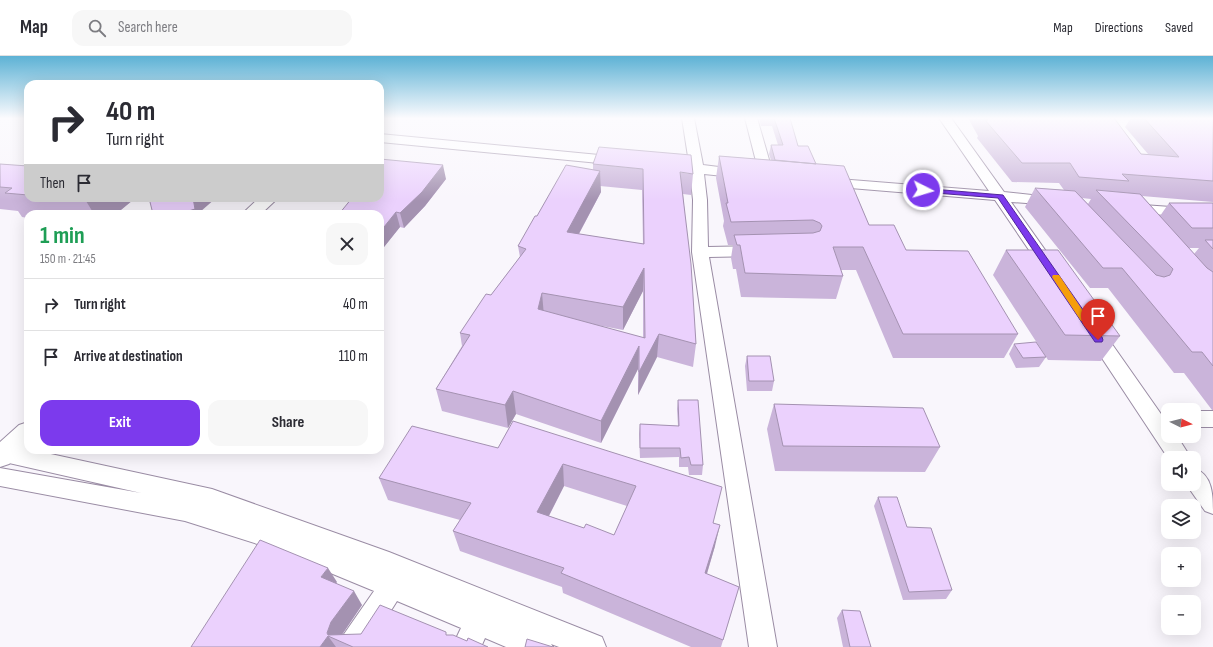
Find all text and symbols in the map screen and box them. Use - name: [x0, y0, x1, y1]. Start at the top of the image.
- search box: [72, 10, 352, 46]
- text: Map: [20, 16, 48, 39]
- icon: search: [86, 17, 108, 39]
- text: Search here: [118, 18, 178, 37]
- text: Map: [1053, 19, 1073, 36]
- text: Directions: [1095, 19, 1143, 36]
- text: Saved: [1165, 19, 1193, 36]
- text: 40 m: [106, 95, 155, 128]
- icon: right: [40, 96, 92, 148]
- text: Turn right: [106, 129, 164, 150]
- position arrow: [902, 169, 944, 211]
- icon: arrive: [73, 172, 95, 194]
- text: Then: [40, 174, 65, 193]
- text: 1 min: [40, 221, 85, 250]
- button: close: [326, 223, 368, 265]
- text: 150 m · 21:45: [40, 251, 96, 267]
- icon: right: [40, 294, 62, 316]
- text: Turn right: [74, 295, 126, 314]
- text: 40 m: [343, 295, 368, 314]
- pin: [1081, 299, 1115, 340]
- icon: arrive: [1087, 305, 1109, 327]
- icon: arrive: [40, 346, 62, 368]
- text: Arrive at destination: [74, 347, 183, 366]
- text: 110 m: [339, 347, 368, 366]
- button: Exit: [40, 400, 200, 446]
- button: Share: [208, 400, 368, 446]
- north arrow: [1161, 403, 1201, 443]
- map controls: [1161, 403, 1201, 635]
- button: sound: [1161, 451, 1201, 491]
- button: layers: [1161, 499, 1201, 539]
- button: +: [1161, 547, 1201, 587]
- button: −: [1161, 595, 1201, 635]

